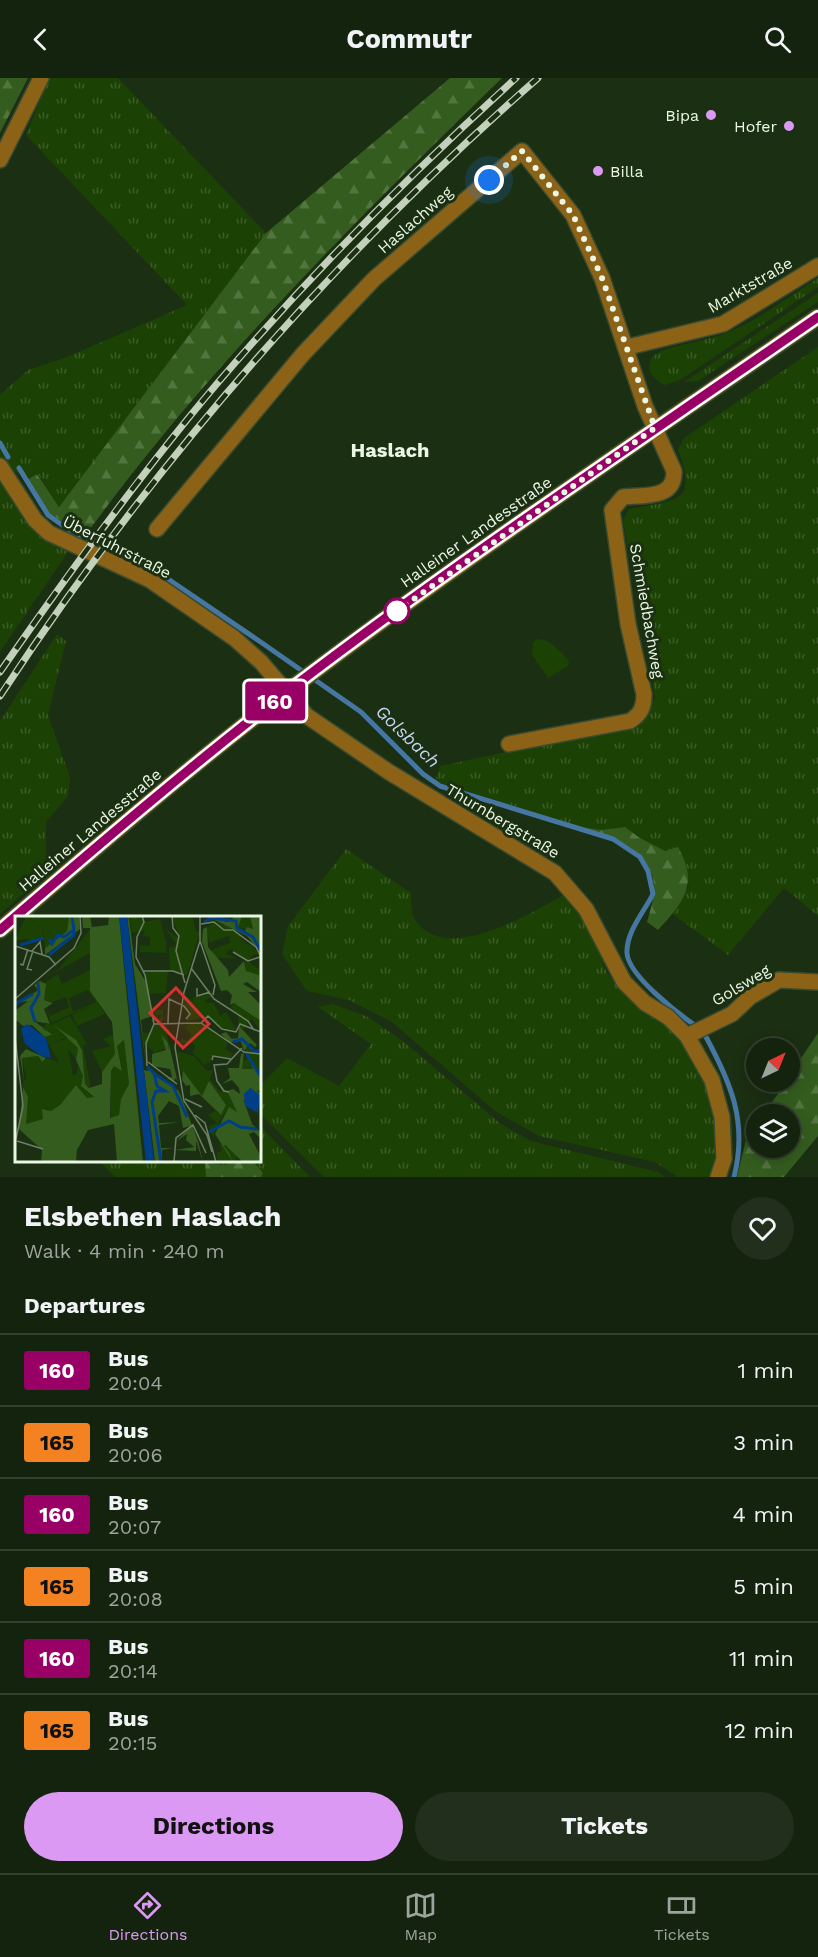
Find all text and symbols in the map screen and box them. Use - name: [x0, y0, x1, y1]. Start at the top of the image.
- icon: back: [24, 23, 57, 56]
- text: Commutr: [346, 23, 472, 55]
- icon: search: [761, 23, 794, 56]
- place label: Bipa: [665, 106, 699, 125]
- marker: Bipa: [704, 108, 718, 122]
- place label: Hofer: [734, 117, 777, 136]
- marker: Hofer: [782, 119, 796, 133]
- place label: Billa: [610, 162, 644, 181]
- marker: Billa: [591, 164, 605, 178]
- your location: [474, 165, 504, 195]
- street label: Haslachweg: [374, 182, 457, 258]
- street label: Marktstraße: [704, 253, 796, 317]
- district label: Haslach: [351, 438, 429, 462]
- street label: Halleiner Landesstraße: [397, 472, 555, 592]
- street label: Überfuhrstraße: [60, 512, 174, 582]
- street label: Schmiedbachweg: [626, 542, 668, 680]
- unlabelled marker: [384, 598, 410, 624]
- line badge: 160: [240, 682, 310, 720]
- text: 160: [257, 689, 293, 714]
- water label: Golsbach: [372, 700, 444, 772]
- street label: Halleiner Landesstraße: [15, 765, 165, 895]
- street label: Thurnbergstraße: [443, 780, 563, 862]
- inset map: [15, 916, 261, 1162]
- street label: Golsweg: [708, 960, 774, 1010]
- north arrow: [746, 1038, 800, 1092]
- map controls: [746, 1038, 800, 1158]
- button: layers: [746, 1104, 800, 1158]
- button: heart: [731, 1197, 794, 1260]
- text: Elsbethen Haslach: [24, 1200, 281, 1233]
- text: Walk · 4 min · 240 m: [24, 1239, 224, 1263]
- text: Departures: [24, 1293, 145, 1318]
- text: Bus: [108, 1346, 148, 1371]
- text: 160: [39, 1358, 75, 1383]
- text: 1 min: [737, 1358, 794, 1383]
- text: 20:04: [108, 1371, 163, 1395]
- text: Bus: [108, 1418, 148, 1443]
- text: 165: [40, 1430, 74, 1455]
- text: 3 min: [733, 1430, 794, 1455]
- text: 20:06: [108, 1443, 163, 1467]
- text: Bus: [108, 1490, 148, 1515]
- text: 160: [39, 1502, 75, 1527]
- text: 4 min: [733, 1502, 794, 1527]
- text: 20:07: [108, 1515, 161, 1539]
- text: Bus: [108, 1562, 148, 1587]
- text: 165: [40, 1574, 74, 1599]
- text: 5 min: [733, 1574, 794, 1599]
- text: 20:08: [108, 1587, 163, 1611]
- text: Bus: [108, 1634, 148, 1659]
- text: 160: [39, 1646, 75, 1671]
- text: 11 min: [729, 1646, 794, 1671]
- text: 20:14: [108, 1659, 158, 1683]
- text: Bus: [108, 1706, 148, 1731]
- text: 165: [40, 1718, 74, 1743]
- text: 12 min: [725, 1718, 794, 1743]
- text: 20:15: [108, 1731, 157, 1755]
- button: Directions: [24, 1792, 403, 1861]
- button: Tickets: [415, 1792, 794, 1861]
- tab: Directions: [108, 1889, 187, 1944]
- tab: Map: [404, 1889, 437, 1944]
- tab: Tickets: [654, 1889, 710, 1944]

